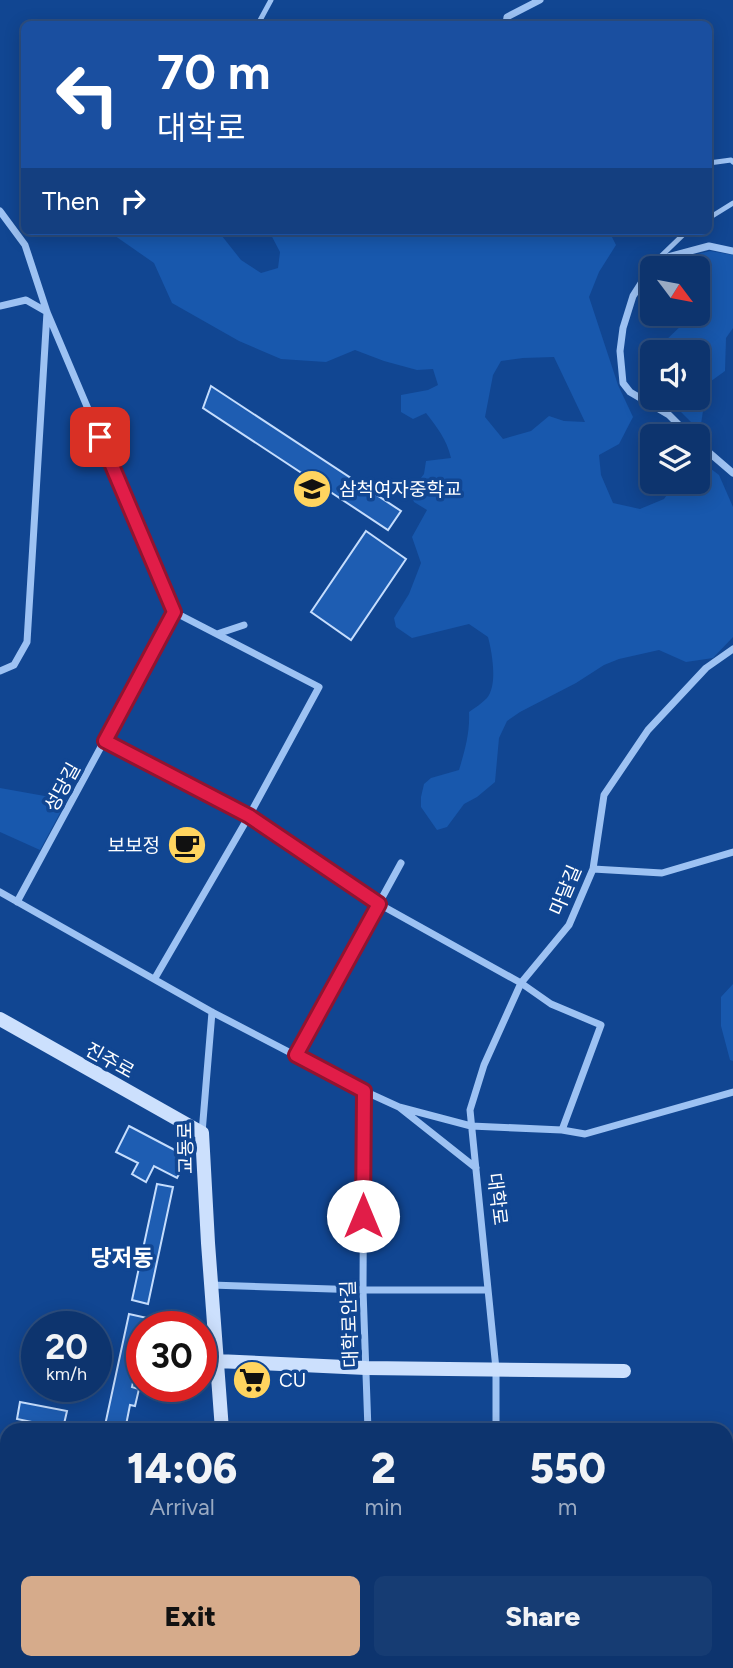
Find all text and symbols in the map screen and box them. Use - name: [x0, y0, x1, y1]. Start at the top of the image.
- text: 70 m: [157, 42, 270, 101]
- icon: left: [42, 49, 133, 140]
- text: 대학로: [157, 109, 245, 147]
- icon: right: [114, 182, 152, 220]
- text: Then: [42, 185, 100, 217]
- north arrow: [640, 256, 710, 326]
- map controls: [640, 256, 710, 494]
- button: sound: [640, 340, 710, 410]
- pin: [70, 407, 130, 467]
- icon: arrive: [81, 418, 119, 456]
- button: layers: [640, 424, 710, 494]
- school or university icon: 삼척여자중학교: [291, 468, 333, 510]
- place label: 삼척여자중학교: [339, 478, 461, 501]
- street label: 성당길: [40, 759, 85, 816]
- cafe icon: 보보정: [166, 824, 208, 866]
- place label: 보보정: [108, 834, 160, 857]
- street label: 마달길: [545, 862, 586, 919]
- street label: 진주로: [81, 1038, 138, 1083]
- street label: 교동로: [174, 1122, 197, 1174]
- street label: 대학로: [483, 1172, 512, 1226]
- position arrow: [326, 1179, 400, 1253]
- district label: 당저동: [90, 1244, 154, 1272]
- street label: 대학로안길: [336, 1280, 363, 1368]
- speed limit sign: 30: [126, 1311, 217, 1402]
- text: 20: [45, 1326, 88, 1368]
- supermarket icon: CU: [231, 1359, 273, 1401]
- text: km/h: [46, 1363, 87, 1385]
- place label: CU: [279, 1369, 306, 1392]
- text: 14:06: [127, 1443, 237, 1494]
- text: 2: [371, 1443, 396, 1494]
- text: 550: [529, 1443, 606, 1494]
- text: Arrival: [150, 1493, 215, 1521]
- text: min: [365, 1493, 402, 1521]
- text: m: [558, 1493, 577, 1521]
- button: Exit: [21, 1576, 360, 1656]
- button: Share: [374, 1576, 712, 1656]

